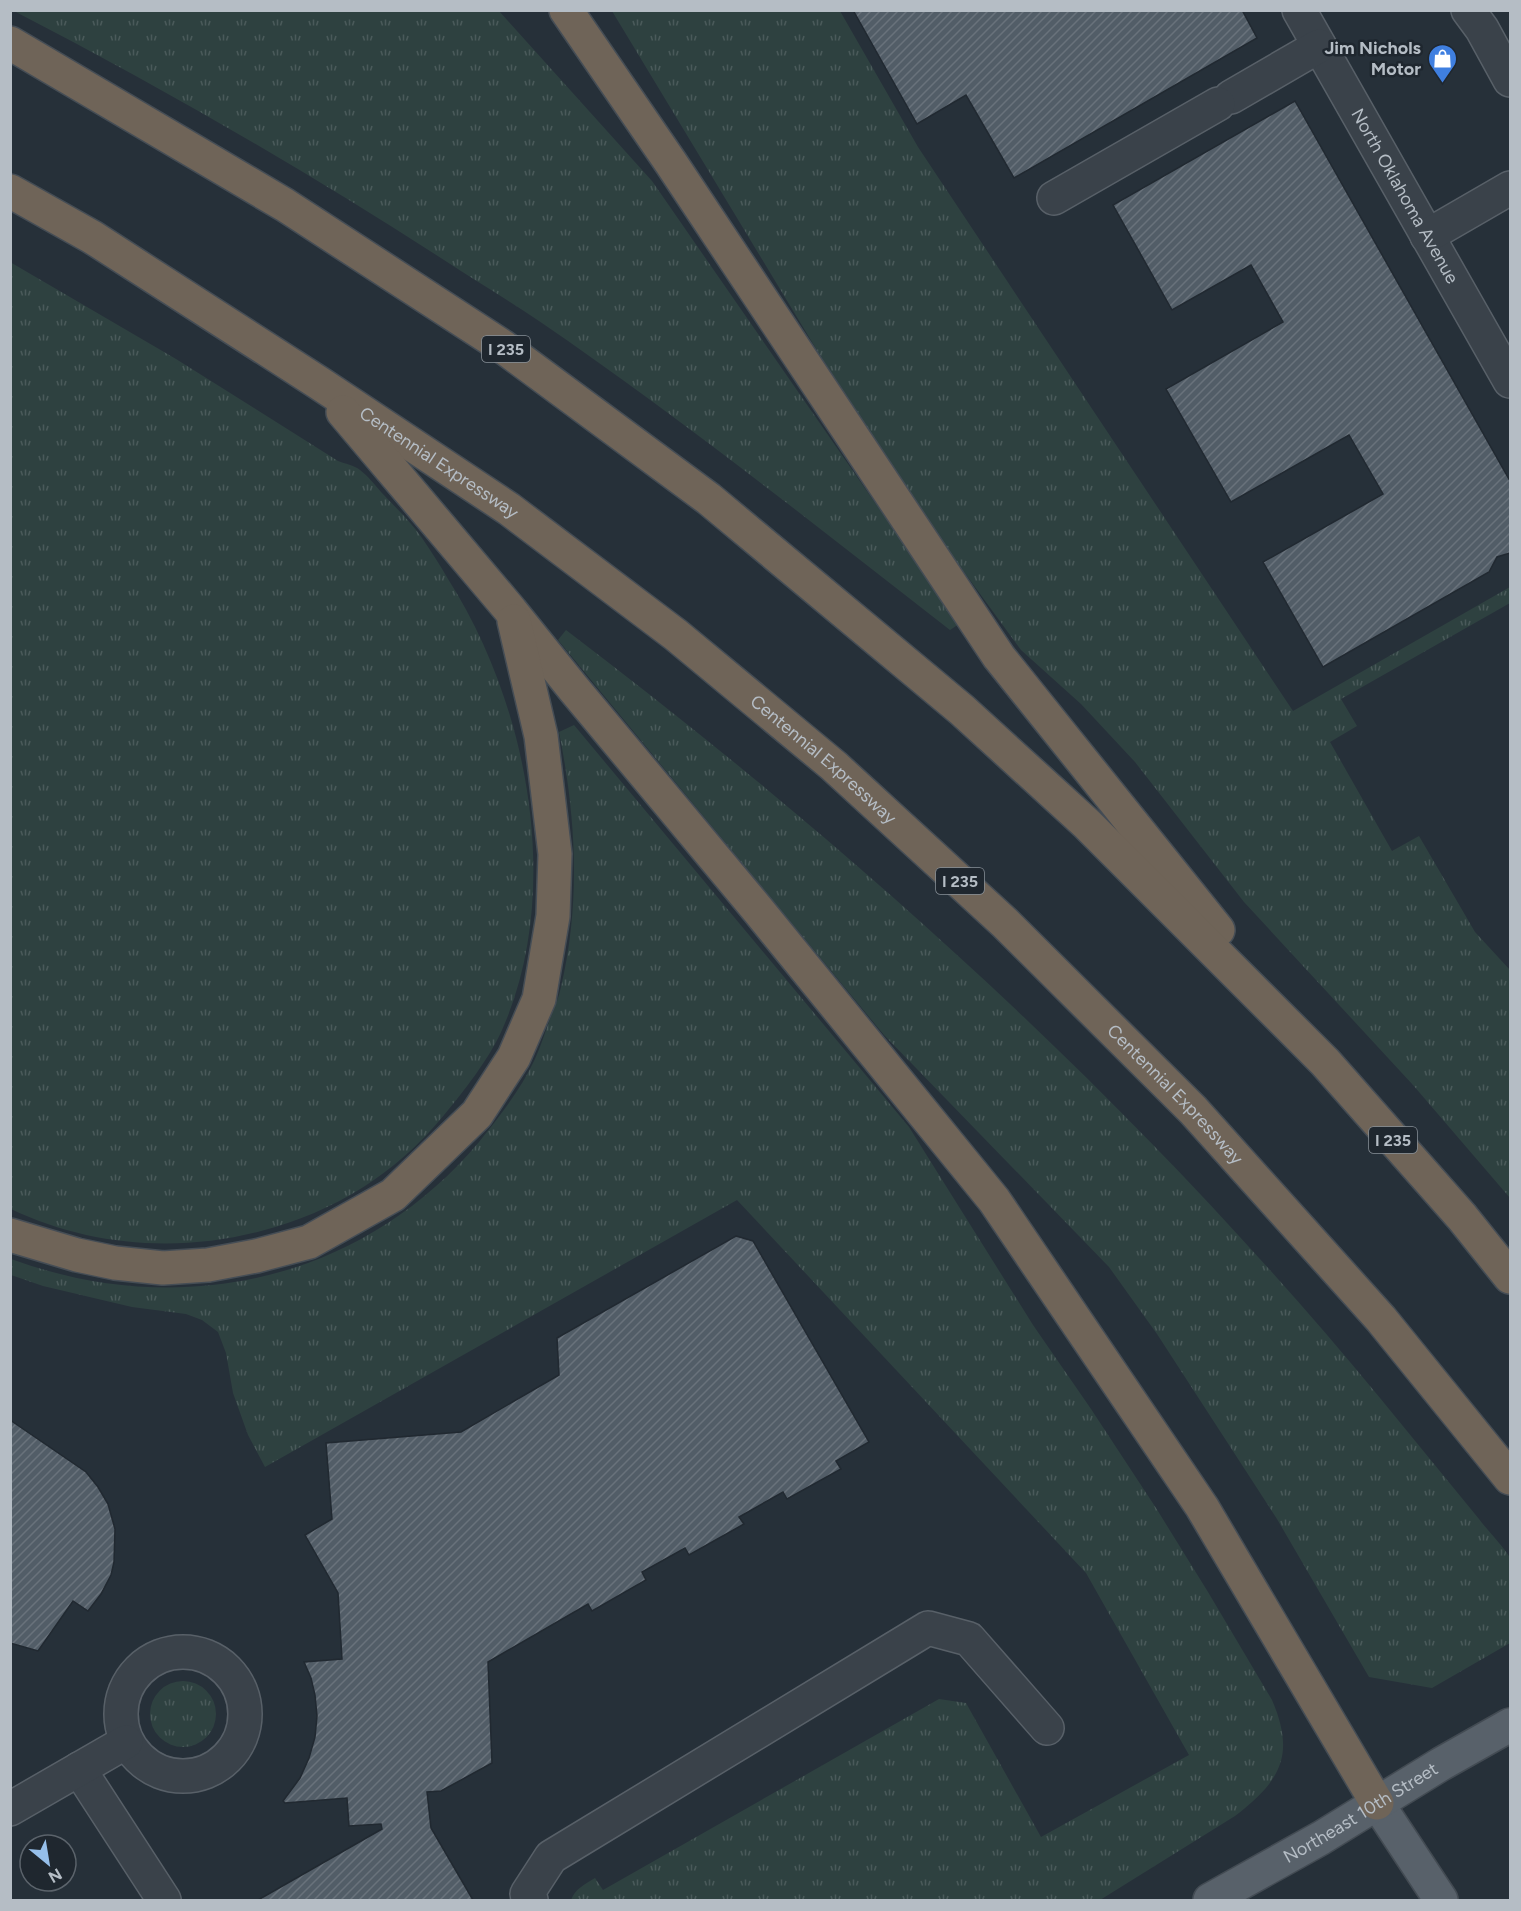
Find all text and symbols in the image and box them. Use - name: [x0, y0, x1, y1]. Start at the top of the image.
- place label: Jim Nichols Motor: [1324, 37, 1422, 80]
- shop icon: Jim Nichols Motor: [1426, 42, 1458, 84]
- street label: North Oklahoma Avenue: [1346, 105, 1463, 288]
- road number: I 235: [482, 336, 530, 362]
- street label: Centennial Expressway: [355, 402, 523, 524]
- street label: Centennial Expressway: [746, 690, 901, 829]
- road number: I 235: [936, 868, 984, 894]
- street label: Centennial Expressway: [1102, 1020, 1248, 1169]
- road number: I 235: [1369, 1127, 1417, 1153]
- street label: Northeast 10th Street: [1279, 1758, 1442, 1868]
- north arrow: [18, 1833, 78, 1893]
- text: N: [45, 1864, 65, 1887]

